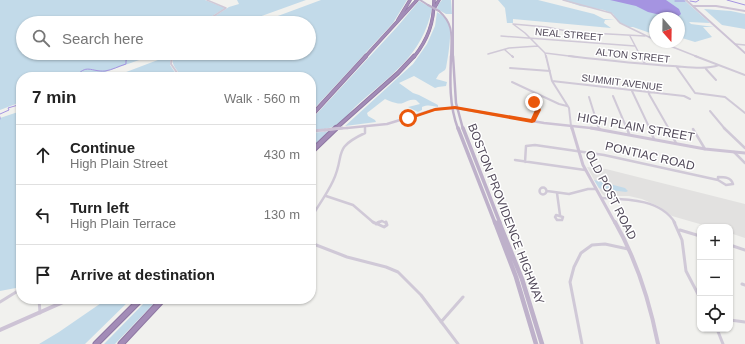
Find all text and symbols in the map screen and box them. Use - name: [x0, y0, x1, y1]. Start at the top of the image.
- north arrow: [649, 12, 685, 48]
- search box: [16, 16, 316, 60]
- street label: NEAL STREET: [535, 26, 603, 43]
- icon: search: [30, 27, 52, 49]
- text: Search here: [62, 30, 144, 47]
- street label: ALTON STREET: [595, 46, 671, 65]
- street label: SUMMIT AVENUE: [581, 72, 664, 93]
- text: 7 min: [32, 88, 76, 107]
- text: Walk · 560 m: [224, 91, 300, 106]
- route end: [525, 93, 543, 111]
- route start: [399, 109, 417, 127]
- street label: HIGH PLAIN STREET: [576, 110, 696, 144]
- street label: BOSTON PROVIDENCE HIGHWAY: [465, 122, 547, 306]
- text: Continue: [70, 139, 135, 156]
- street label: PONTIAC ROAD: [604, 139, 696, 173]
- icon: ahead: [32, 144, 54, 166]
- text: 430 m: [264, 147, 300, 162]
- street label: OLD POST ROAD: [582, 148, 640, 242]
- text: High Plain Street: [70, 156, 168, 171]
- text: Turn left: [70, 199, 129, 216]
- icon: left: [32, 204, 54, 226]
- text: 130 m: [264, 207, 300, 222]
- text: High Plain Terrace: [70, 216, 176, 231]
- map controls: [697, 224, 733, 332]
- button: +: [697, 224, 733, 260]
- button: −: [697, 260, 733, 296]
- icon: arrive: [32, 264, 54, 286]
- text: Arrive at destination: [70, 266, 215, 283]
- button: locate: [697, 296, 733, 332]

